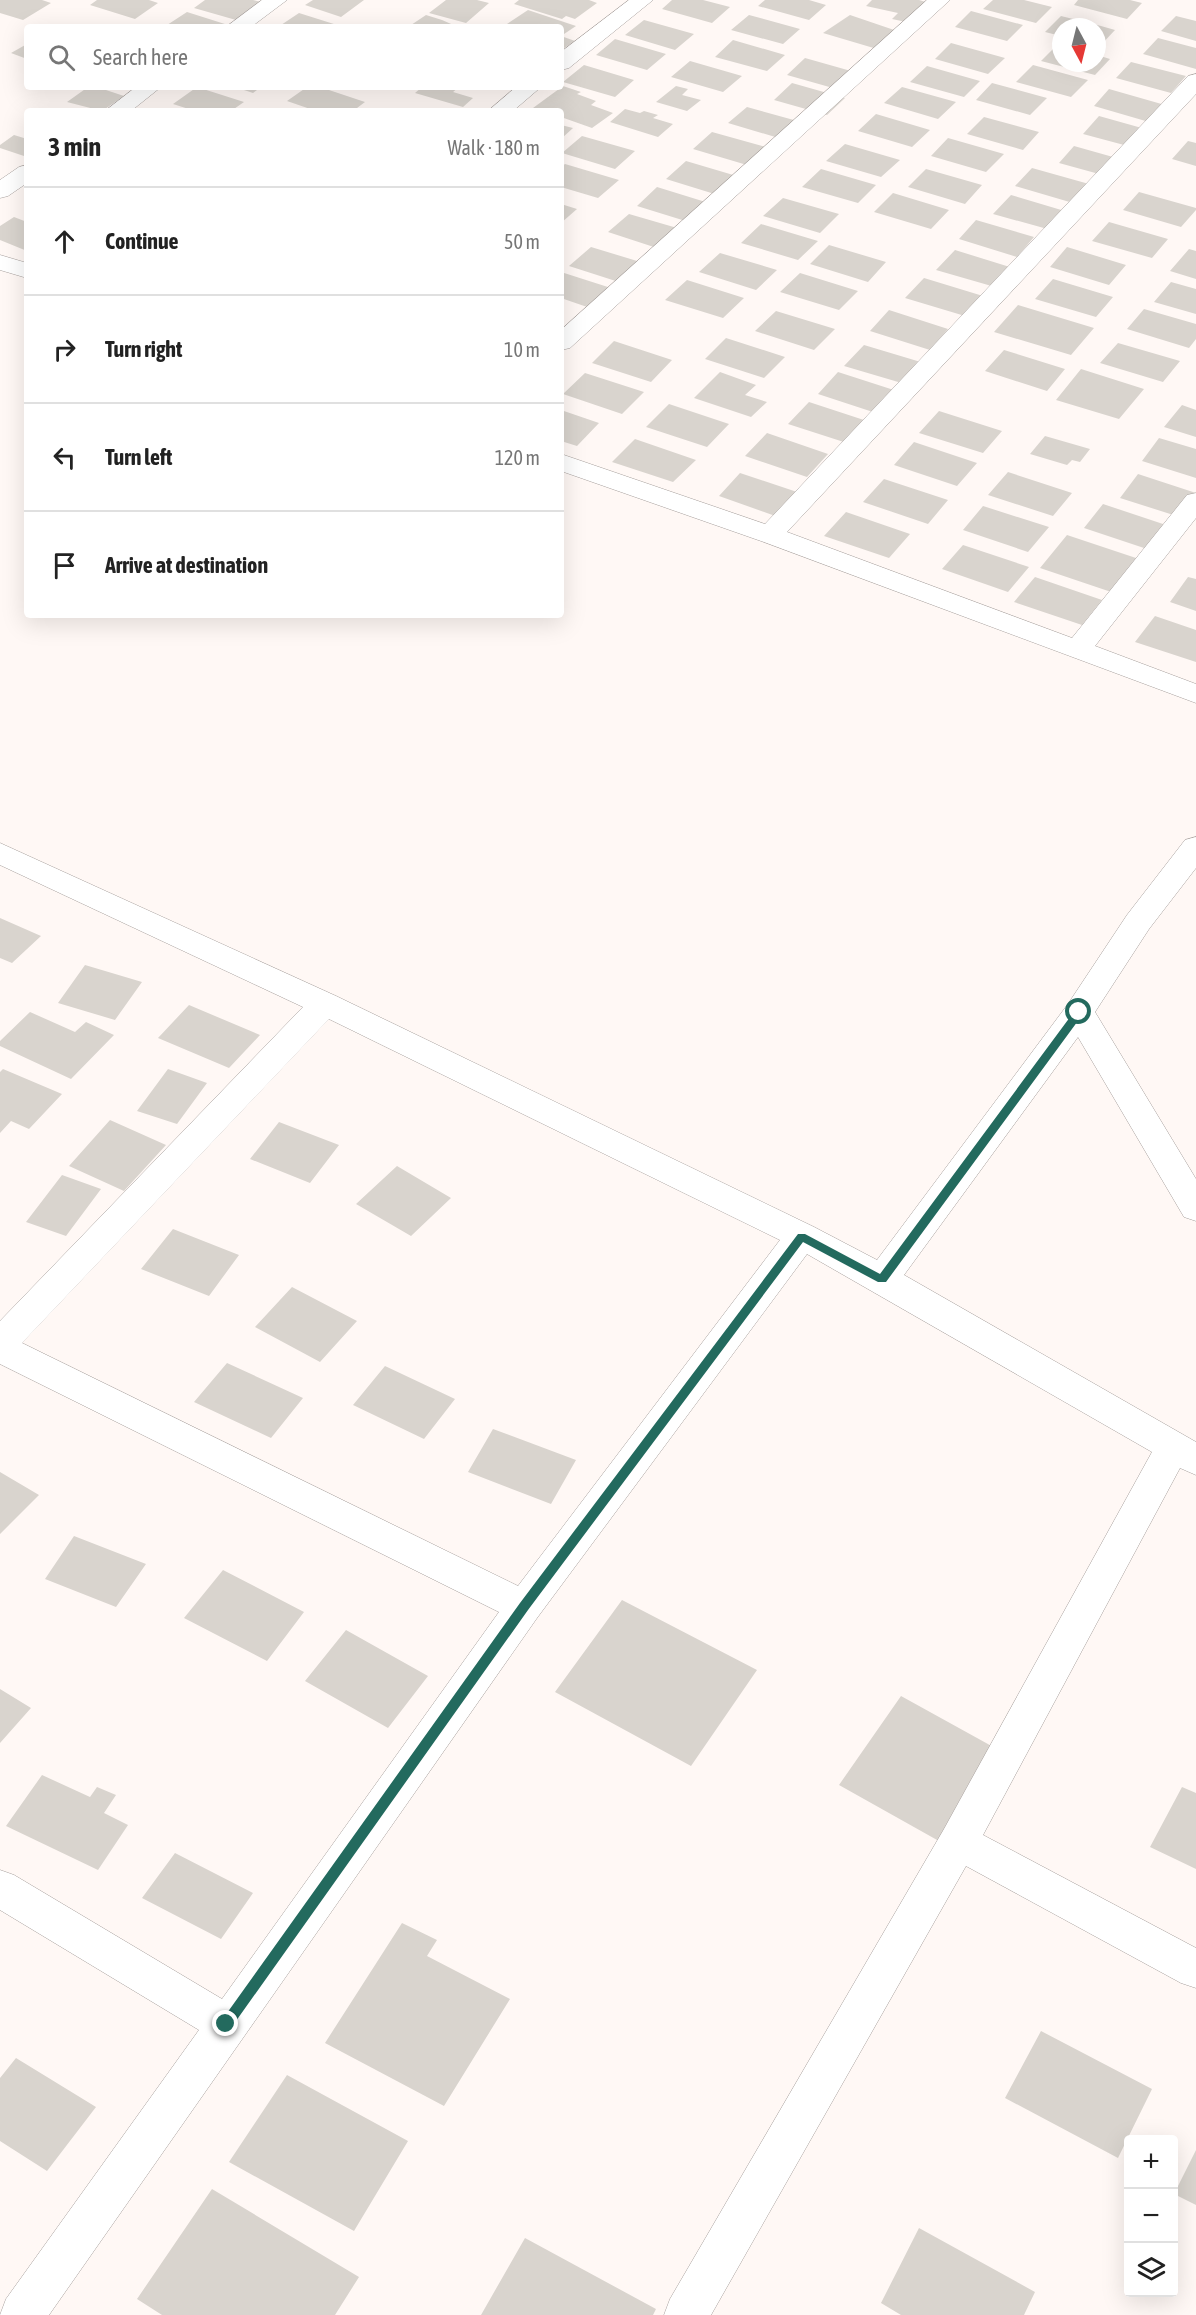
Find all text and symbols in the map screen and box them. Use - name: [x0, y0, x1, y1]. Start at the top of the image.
- north arrow: [1052, 18, 1106, 72]
- search box: [24, 24, 564, 90]
- icon: search: [45, 41, 78, 74]
- text: Search here: [93, 44, 188, 70]
- text: 3 min: [48, 132, 101, 162]
- text: Walk · 180 m: [448, 136, 540, 159]
- icon: ahead: [48, 225, 81, 258]
- text: Continue: [105, 228, 179, 254]
- text: 50 m: [504, 230, 540, 253]
- icon: right: [48, 333, 81, 366]
- text: Turn right: [105, 336, 182, 362]
- text: 10 m: [504, 338, 540, 361]
- icon: left: [48, 441, 81, 474]
- text: Turn left: [105, 444, 172, 470]
- text: 120 m: [495, 446, 540, 469]
- icon: arrive: [48, 549, 81, 582]
- text: Arrive at destination: [105, 552, 268, 578]
- route start: [1065, 998, 1091, 1024]
- route end: [212, 2010, 238, 2036]
- map controls: [1124, 2135, 1178, 2297]
- button: +: [1124, 2135, 1178, 2189]
- button: −: [1124, 2189, 1178, 2243]
- button: layers: [1124, 2243, 1178, 2297]

